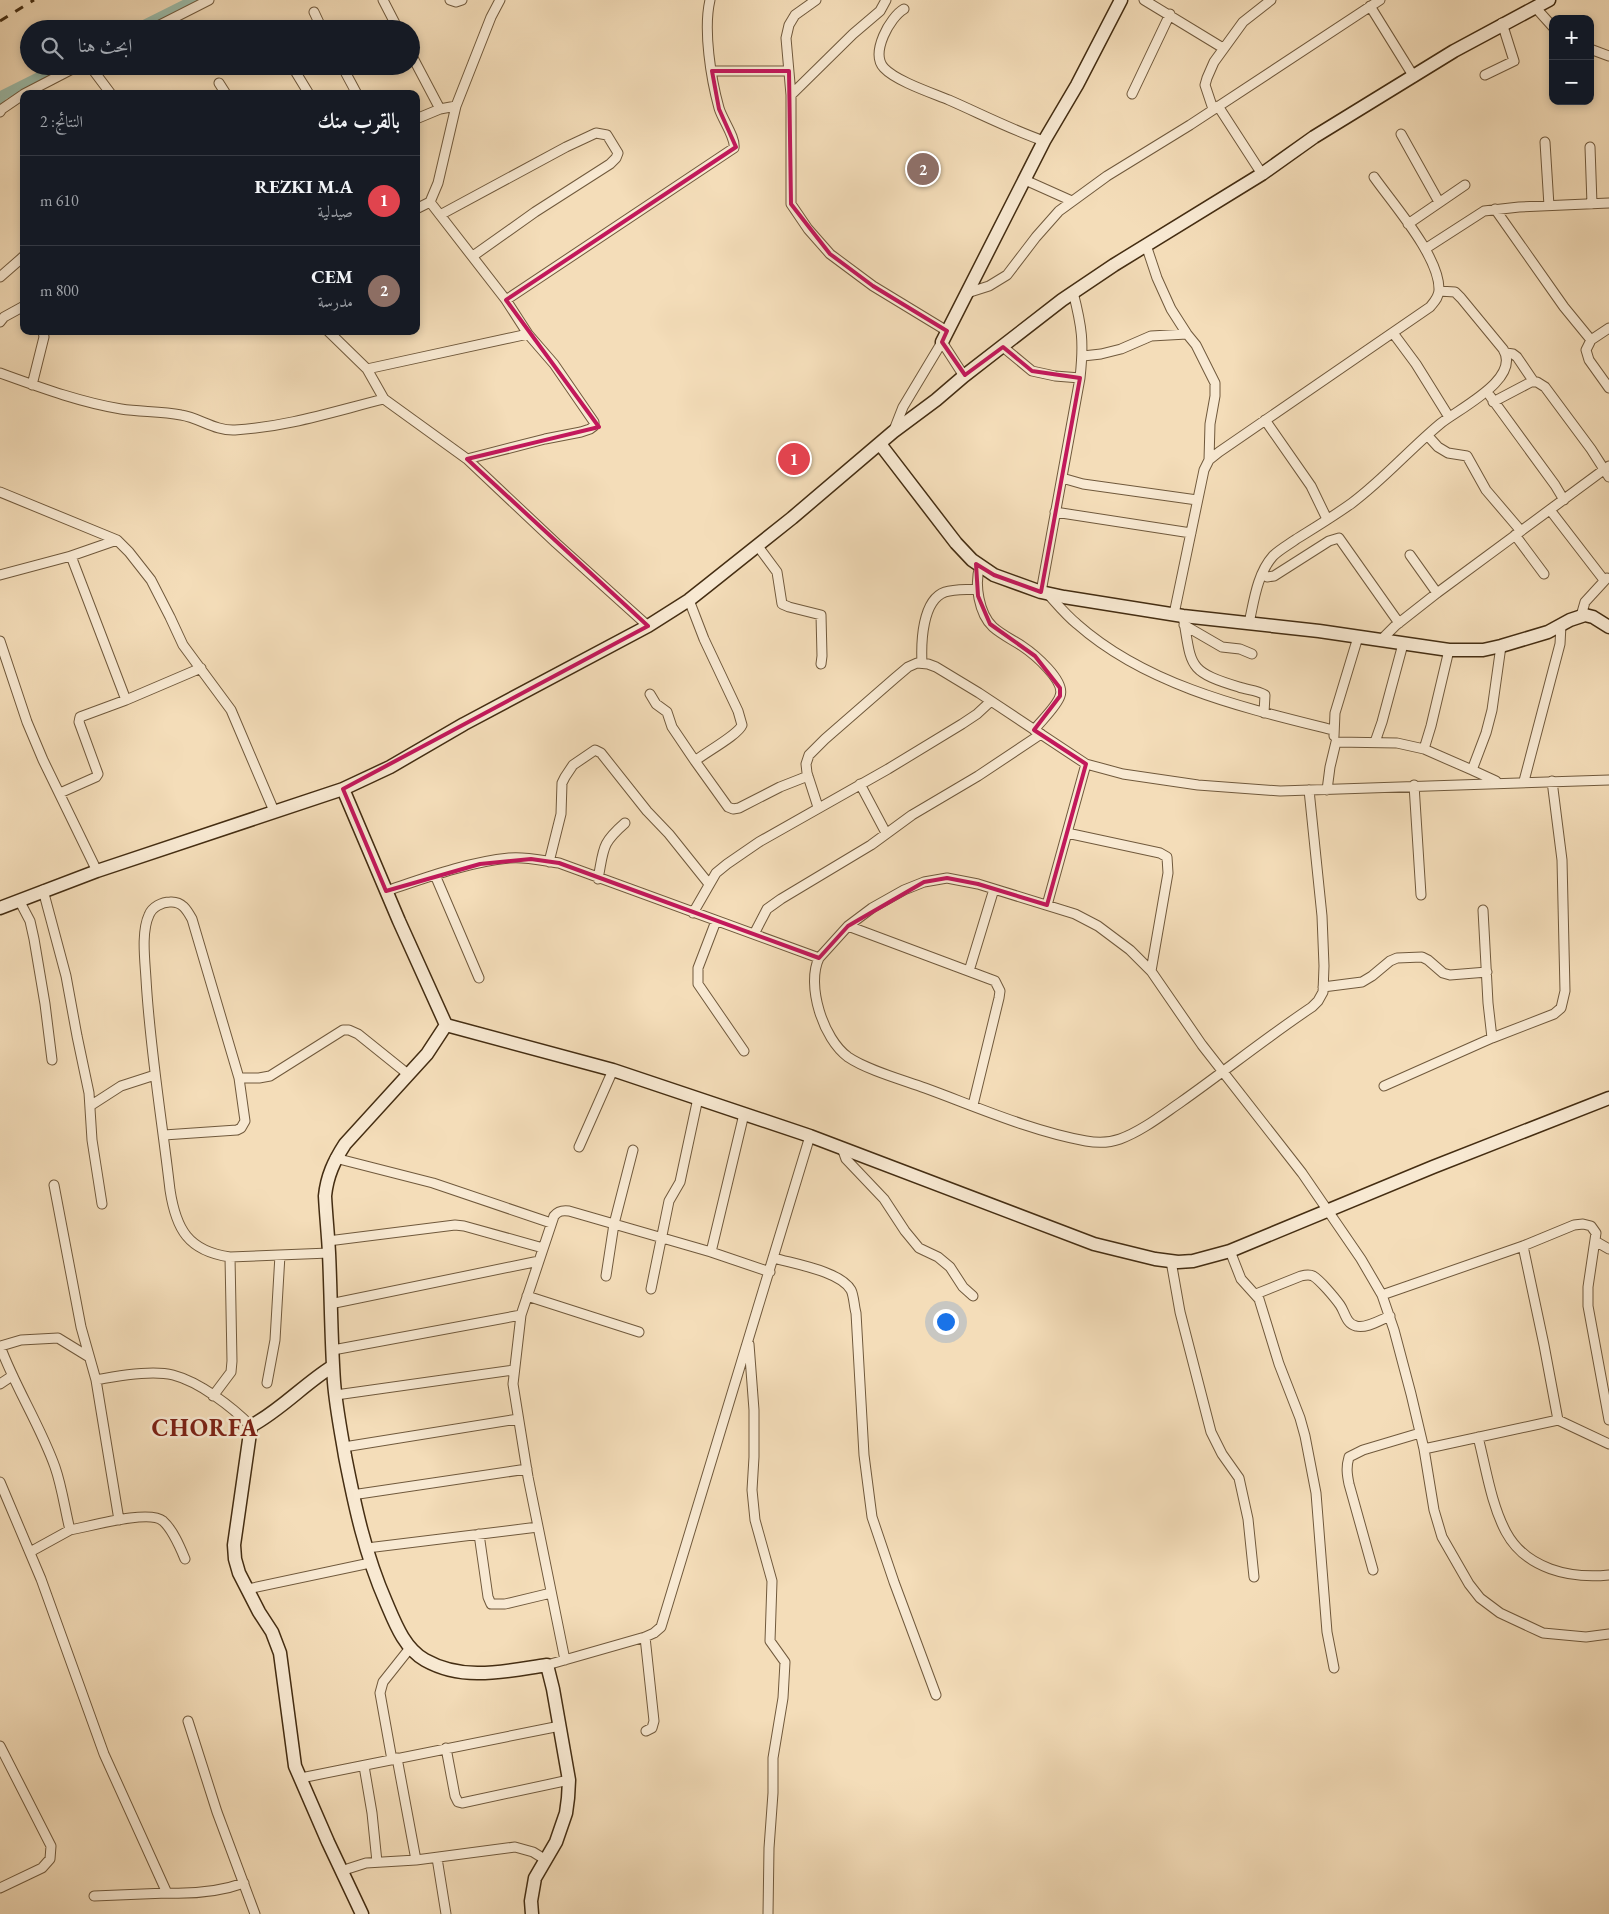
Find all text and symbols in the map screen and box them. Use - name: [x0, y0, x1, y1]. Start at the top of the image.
- map controls: [1549, 15, 1594, 105]
- button: +: [1549, 15, 1594, 60]
- search box: [20, 20, 420, 75]
- text: ابحث هنا: [78, 33, 132, 58]
- icon: search: [38, 34, 66, 62]
- button: −: [1549, 60, 1594, 105]
- text: بالقرب منك: [317, 107, 400, 134]
- text: النتائج: 2: [40, 111, 83, 132]
- pin: 2: [907, 150, 939, 188]
- text: REZKI M.A: [255, 174, 353, 199]
- text: 610 m: [40, 190, 79, 211]
- text: 1: [380, 190, 388, 211]
- text: صيدلية: [318, 201, 353, 222]
- text: CEM: [311, 264, 353, 289]
- text: 800 m: [40, 280, 79, 301]
- text: 2: [380, 280, 388, 301]
- text: مدرسة: [318, 291, 353, 312]
- pin: 1: [778, 440, 810, 478]
- your location: [933, 1309, 959, 1335]
- district label: CHORFA: [151, 1412, 259, 1443]

